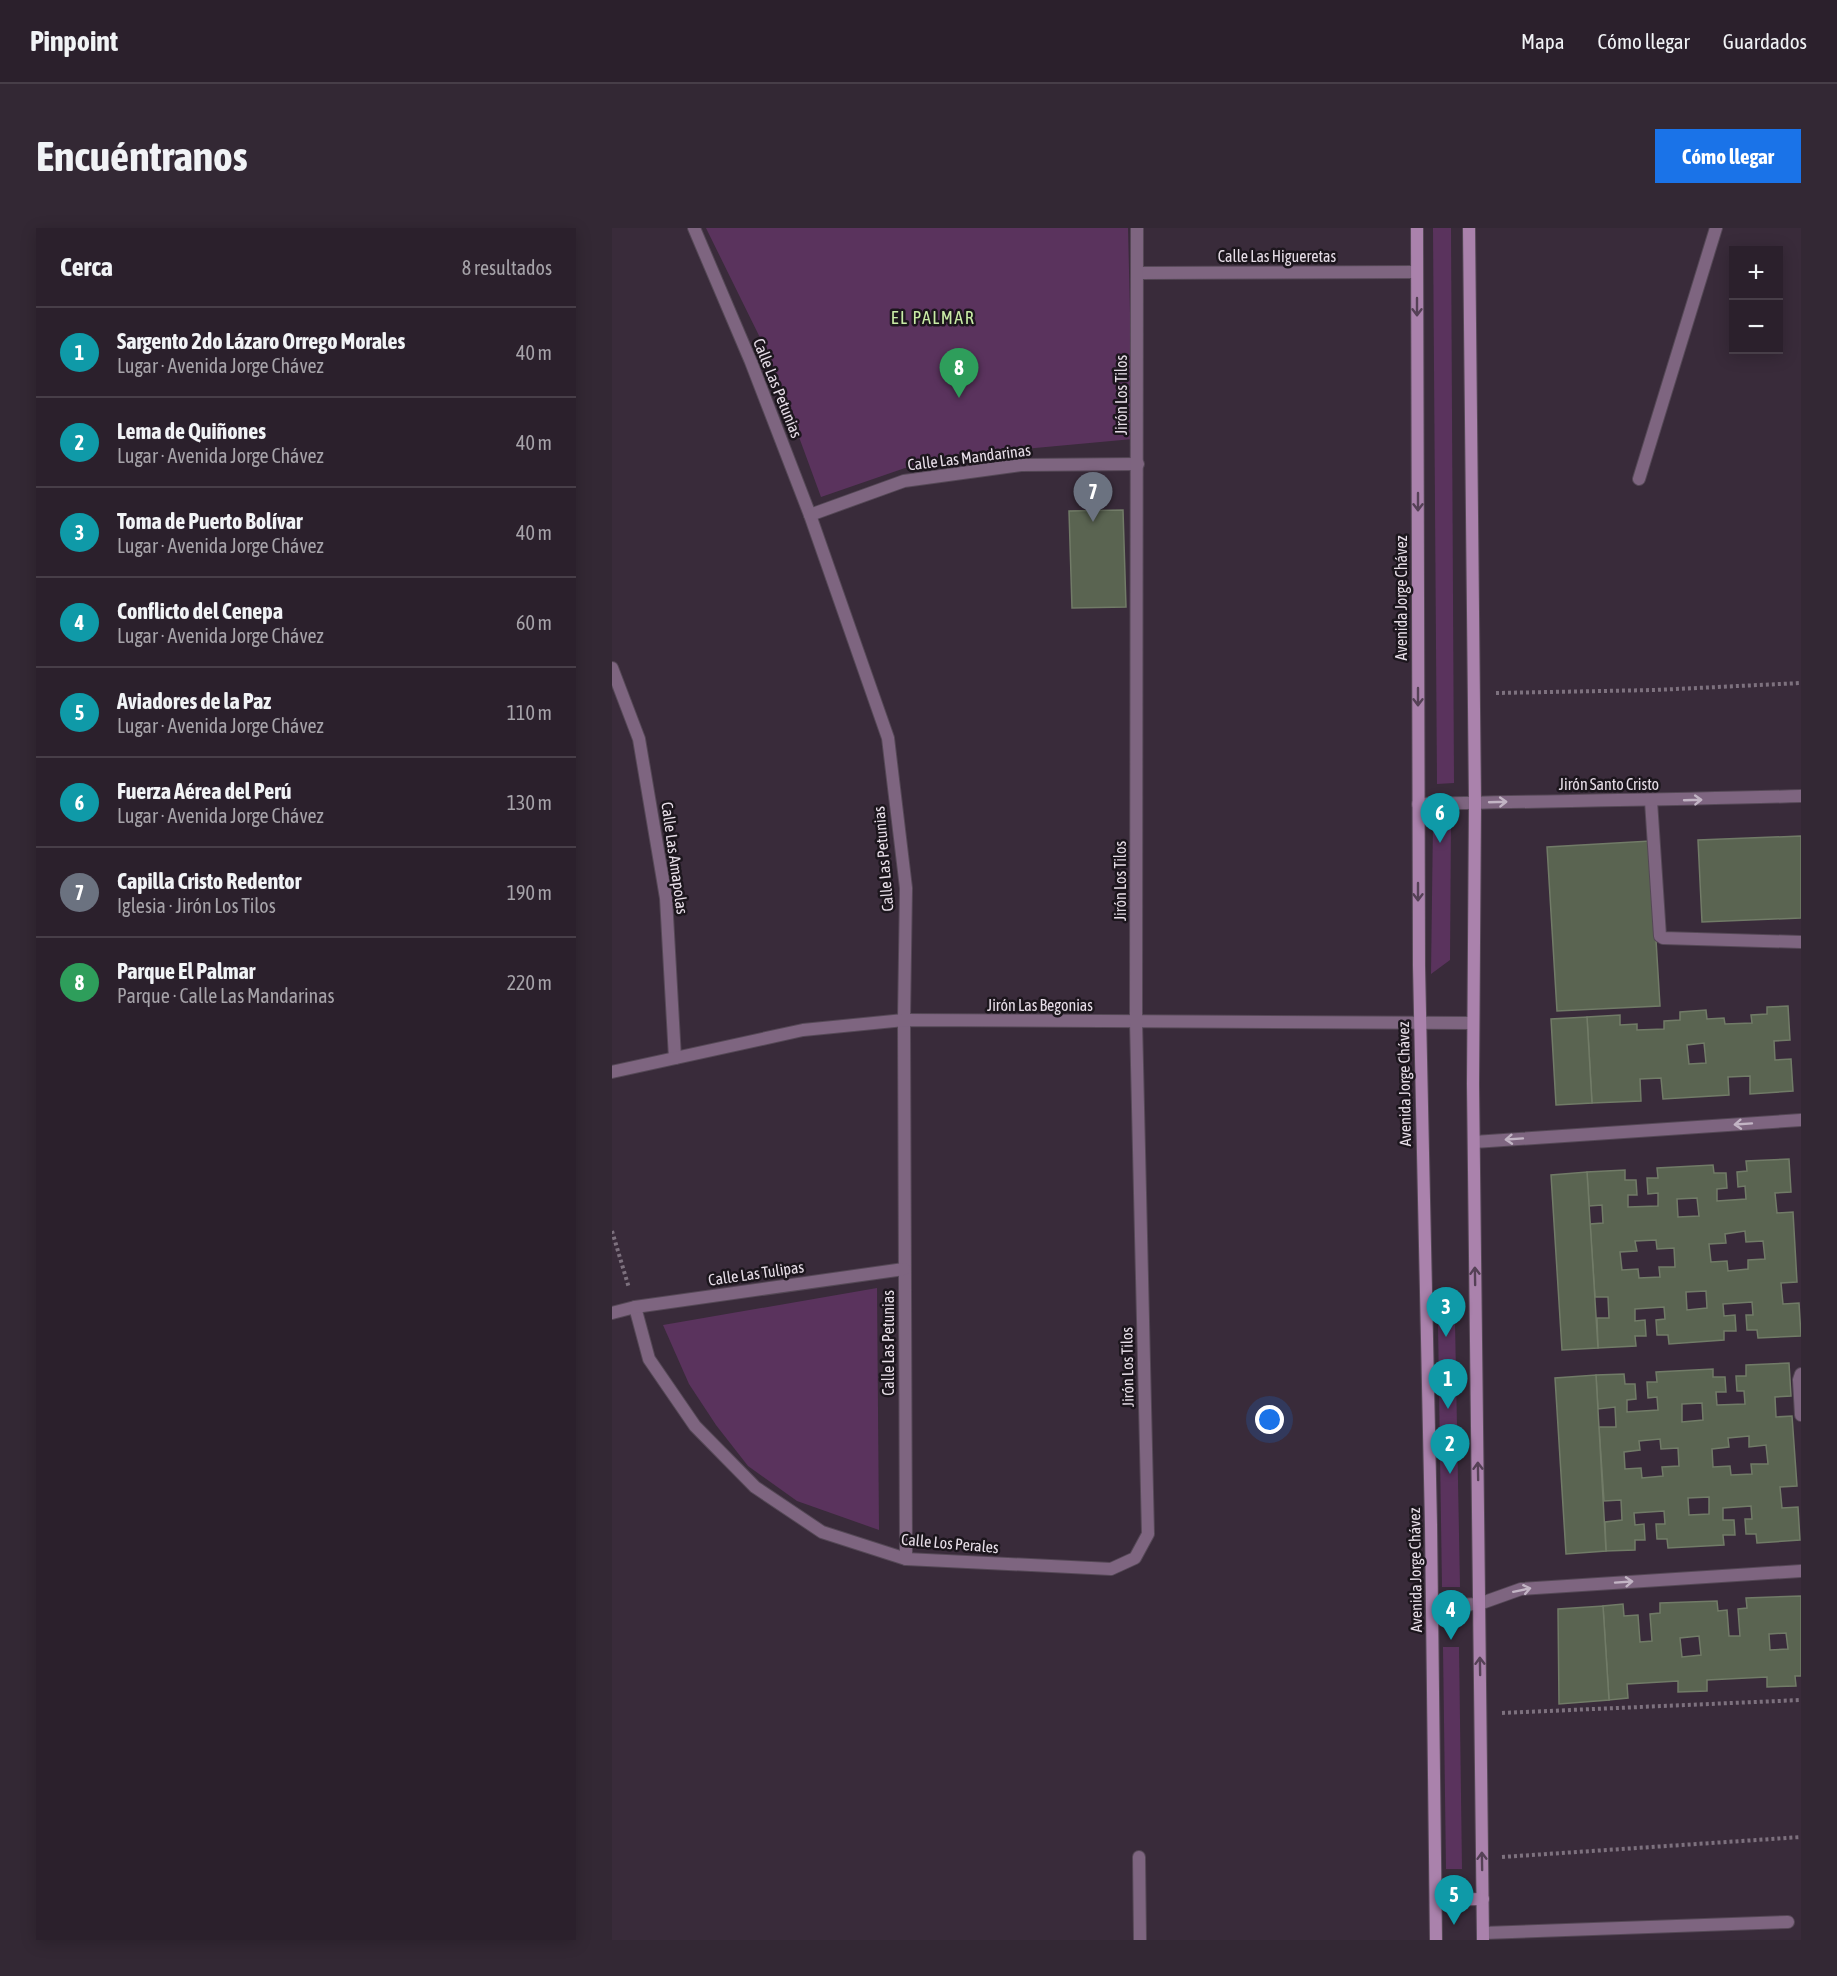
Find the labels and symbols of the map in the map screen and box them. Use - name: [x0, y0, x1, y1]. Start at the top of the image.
- street label: Calle Las Higueretas: [1218, 247, 1337, 266]
- one-way arrow: [1411, 297, 1423, 317]
- district label: EL PALMAR: [891, 307, 975, 328]
- street label: Calle Las Petunias: [750, 336, 806, 441]
- pin: 8: [940, 348, 978, 398]
- street label: Jirón Los Tilos: [1112, 355, 1130, 435]
- street label: Calle Las Mandarinas: [906, 440, 1032, 473]
- pin: 7: [1074, 472, 1112, 522]
- one-way arrow: [1412, 492, 1424, 512]
- street label: Avenida Jorge Chávez: [1392, 535, 1411, 660]
- one-way arrow: [1412, 687, 1424, 707]
- street label: Jirón Santo Cristo: [1559, 775, 1659, 793]
- pin: 6: [1420, 794, 1460, 843]
- one-way arrow: [1682, 794, 1702, 805]
- one-way arrow: [1487, 796, 1507, 807]
- street label: Calle Las Amapolas: [657, 801, 692, 916]
- street label: Calle Las Petunias: [869, 805, 897, 912]
- street label: Jirón Los Tilos: [1111, 841, 1129, 921]
- one-way arrow: [1412, 882, 1424, 902]
- street label: Jirón Las Begonias: [987, 996, 1093, 1015]
- street label: Avenida Jorge Chávez: [1394, 1021, 1415, 1147]
- one-way arrow: [1733, 1119, 1753, 1130]
- one-way arrow: [1504, 1134, 1524, 1145]
- street label: Calle Las Tulipas: [707, 1257, 805, 1290]
- one-way arrow: [1470, 1266, 1481, 1286]
- pin: 3: [1426, 1288, 1466, 1337]
- street label: Calle Las Petunias: [879, 1290, 897, 1396]
- street label: Jirón Los Tilos: [1117, 1326, 1137, 1407]
- pin: 1: [1428, 1360, 1468, 1409]
- your location: [1255, 1405, 1284, 1434]
- pin: 2: [1430, 1424, 1470, 1474]
- one-way arrow: [1472, 1461, 1484, 1481]
- street label: Avenida Jorge Chávez: [1405, 1507, 1426, 1633]
- street label: Calle Los Perales: [901, 1530, 1000, 1556]
- one-way arrow: [1614, 1577, 1634, 1588]
- one-way arrow: [1511, 1584, 1531, 1595]
- pin: 4: [1432, 1590, 1470, 1640]
- one-way arrow: [1474, 1656, 1486, 1676]
- one-way arrow: [1476, 1851, 1488, 1871]
- pin: 5: [1434, 1876, 1474, 1925]

